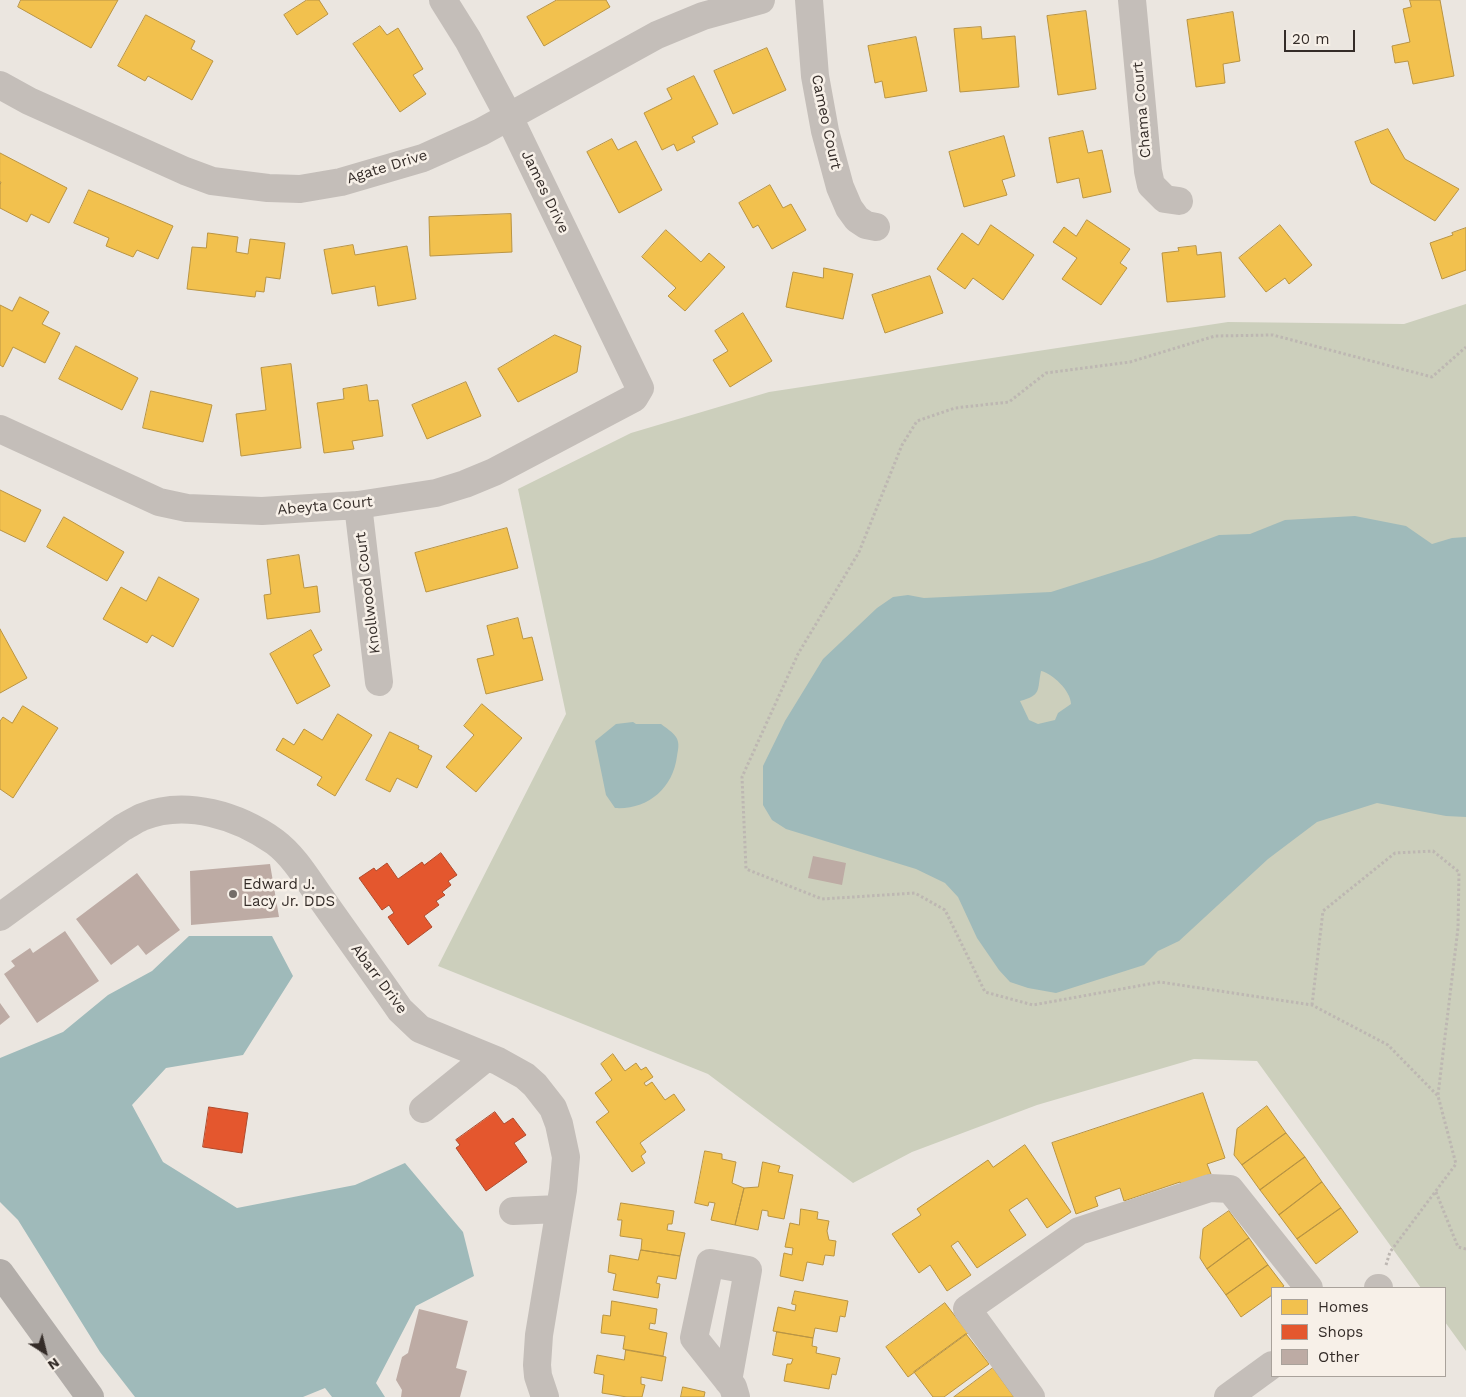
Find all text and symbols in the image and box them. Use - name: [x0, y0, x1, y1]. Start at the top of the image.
- scale bar: [1286, 20, 1357, 52]
- text: 20 m: [1292, 30, 1330, 48]
- street label: Chama Court: [1129, 61, 1155, 159]
- street label: Cameo Court: [807, 73, 845, 171]
- street label: Agate Drive: [344, 146, 430, 188]
- street label: James Drive: [517, 148, 573, 236]
- street label: Abeyta Court: [277, 493, 373, 519]
- street label: Knollwood Court: [352, 531, 384, 655]
- place label: Edward J. Lacy Jr. DDS: [243, 876, 335, 911]
- marker: Edward J. Lacy Jr. DDS: [227, 888, 239, 900]
- street label: Abarr Drive: [347, 941, 411, 1017]
- legend: [1271, 1287, 1446, 1377]
- text: Homes: [1318, 1298, 1369, 1316]
- text: Shops: [1318, 1323, 1363, 1341]
- north arrow: [20, 1327, 70, 1377]
- text: Other: [1318, 1348, 1360, 1366]
- text: N: [45, 1355, 63, 1374]

